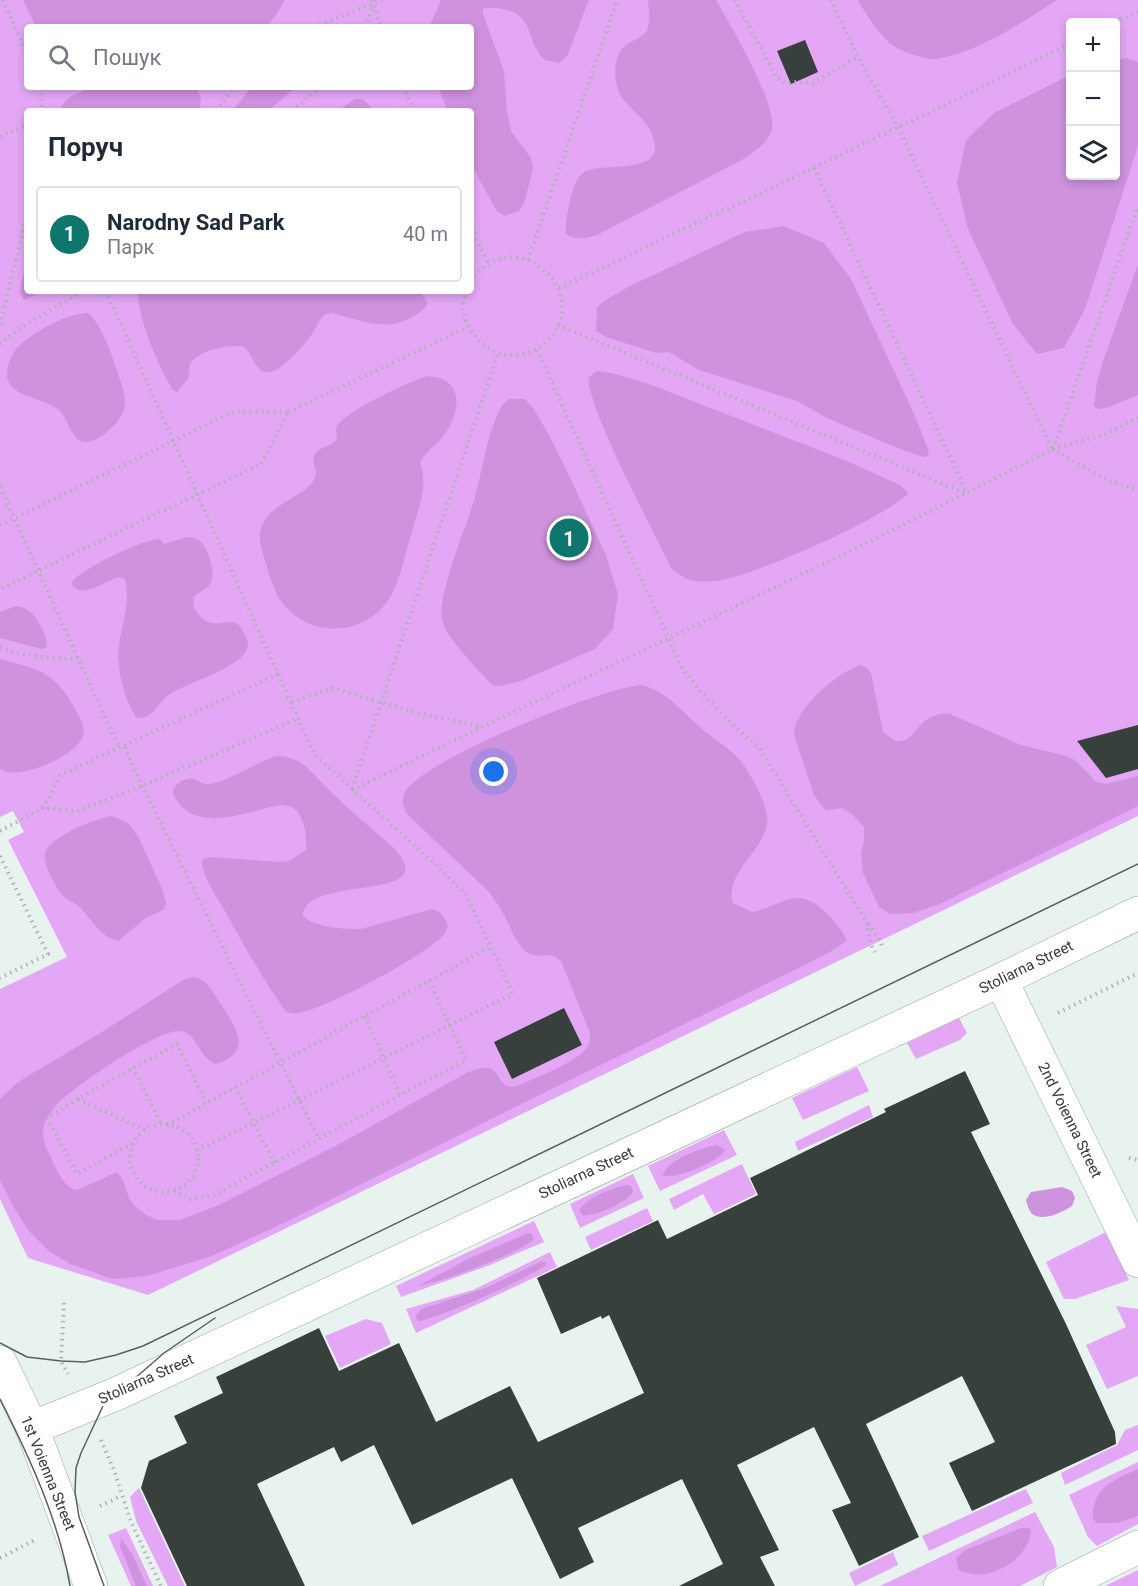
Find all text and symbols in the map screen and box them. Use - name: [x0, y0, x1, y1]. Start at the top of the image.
- map controls: [1066, 18, 1120, 180]
- button: +: [1066, 18, 1120, 72]
- search box: [24, 24, 474, 90]
- icon: search: [45, 41, 78, 74]
- text: Пошук: [93, 45, 161, 70]
- button: −: [1066, 72, 1120, 126]
- button: layers: [1066, 126, 1120, 180]
- text: Поруч: [48, 132, 123, 162]
- text: Narodny Sad Park: [107, 210, 285, 235]
- text: 1: [64, 222, 75, 246]
- text: 40 m: [403, 222, 448, 246]
- text: Парк: [107, 235, 154, 259]
- pin: 1: [550, 516, 588, 560]
- your location: [479, 757, 508, 786]
- street label: Stoliarna Street: [976, 936, 1076, 998]
- street label: 2nd Voienna Street: [1034, 1059, 1106, 1181]
- street label: Stoliarna Street: [536, 1143, 636, 1203]
- street label: Stoliarna Street: [96, 1350, 197, 1408]
- street label: 1st Voienna Street: [17, 1413, 79, 1533]

